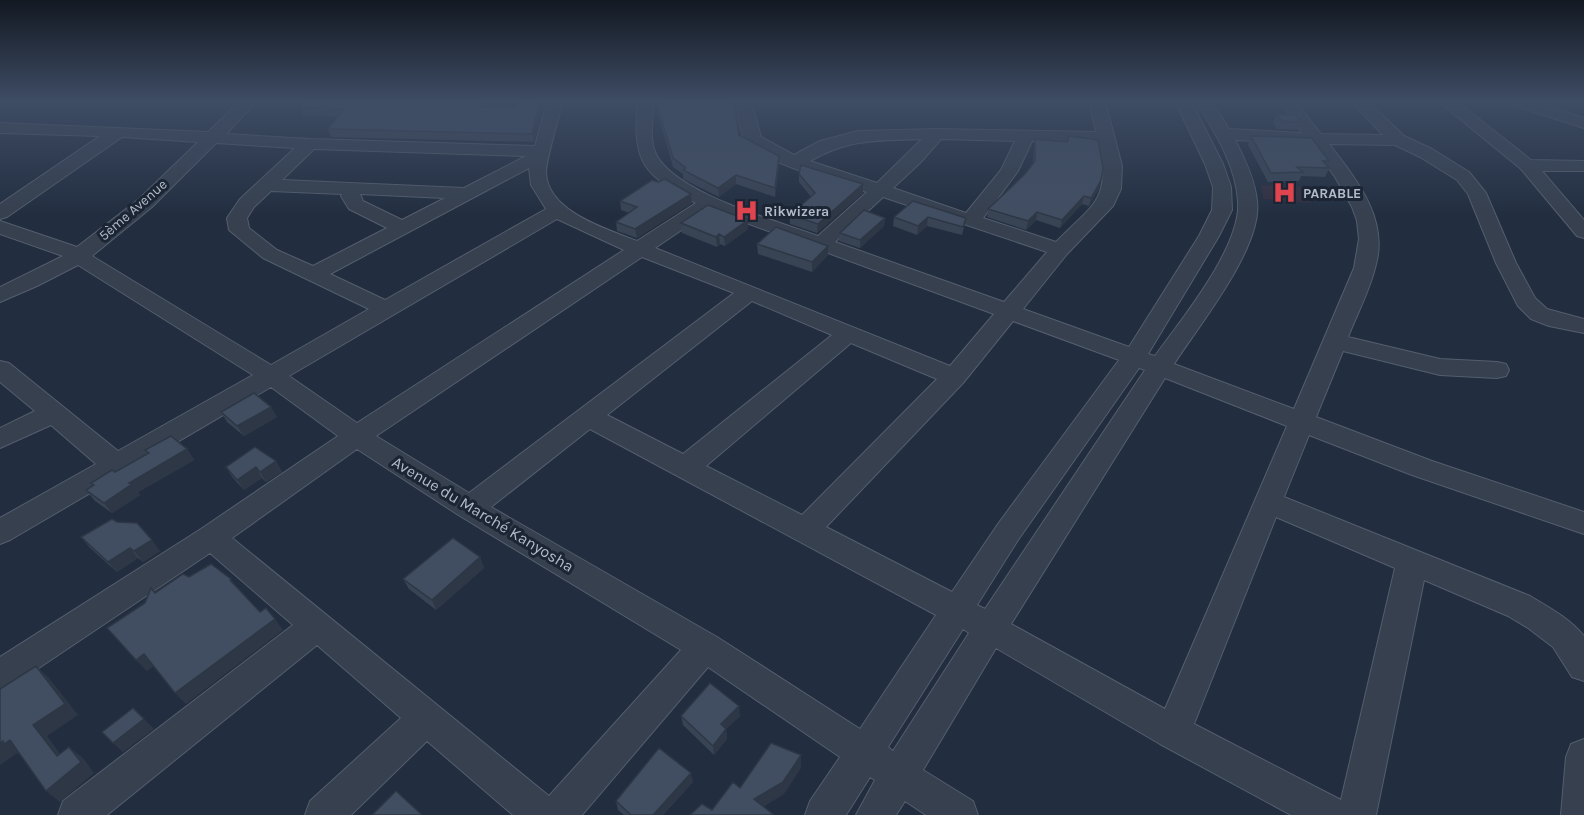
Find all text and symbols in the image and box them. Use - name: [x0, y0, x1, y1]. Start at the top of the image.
- street label: 5ème Avenue: [95, 176, 171, 244]
- hospital icon: PARABLE: [1272, 180, 1298, 206]
- place label: PARABLE: [1303, 185, 1361, 202]
- hospital icon: Rikwizera: [733, 198, 759, 224]
- place label: Rikwizera: [764, 203, 829, 220]
- street label: Avenue du Marché Kanyosha: [389, 452, 577, 576]

